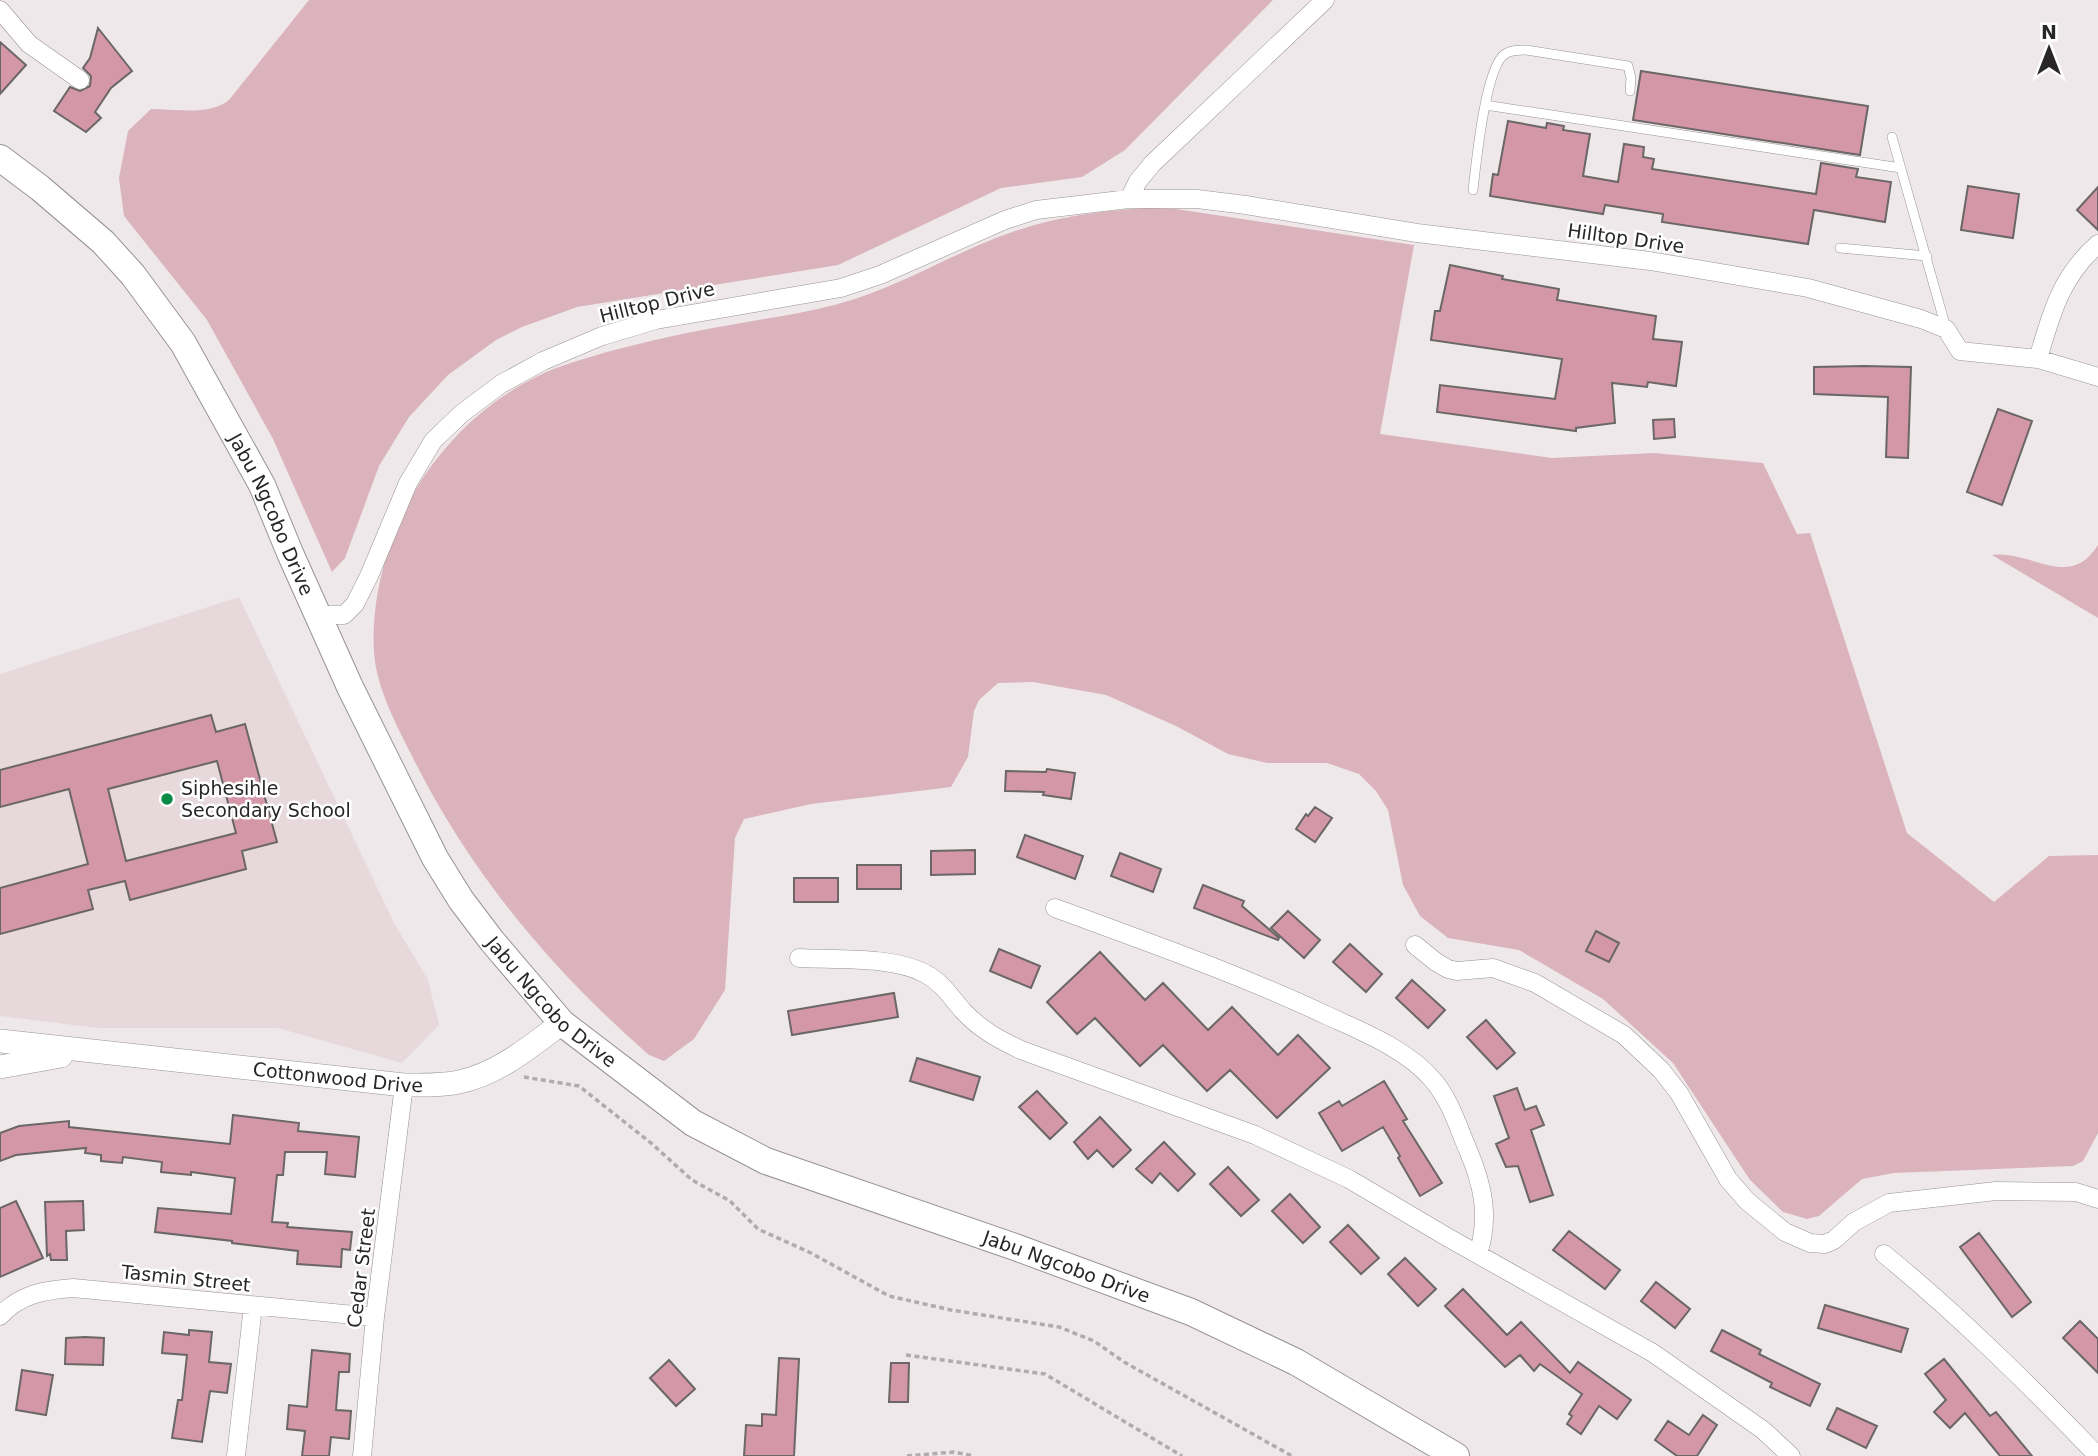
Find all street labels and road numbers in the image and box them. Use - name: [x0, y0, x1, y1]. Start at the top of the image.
- street label: Hilltop Drive: [1566, 219, 1686, 257]
- street label: Hilltop Drive: [597, 277, 717, 327]
- street label: Jabu Ngcobo Drive: [224, 428, 318, 599]
- street label: Jabu Ngcobo Drive: [481, 931, 621, 1072]
- street label: Cottonwood Drive: [252, 1058, 423, 1096]
- street label: Cedar Street: [343, 1207, 379, 1329]
- street label: Jabu Ngcobo Drive: [979, 1225, 1153, 1307]
- street label: Tasmin Street: [119, 1260, 252, 1296]

